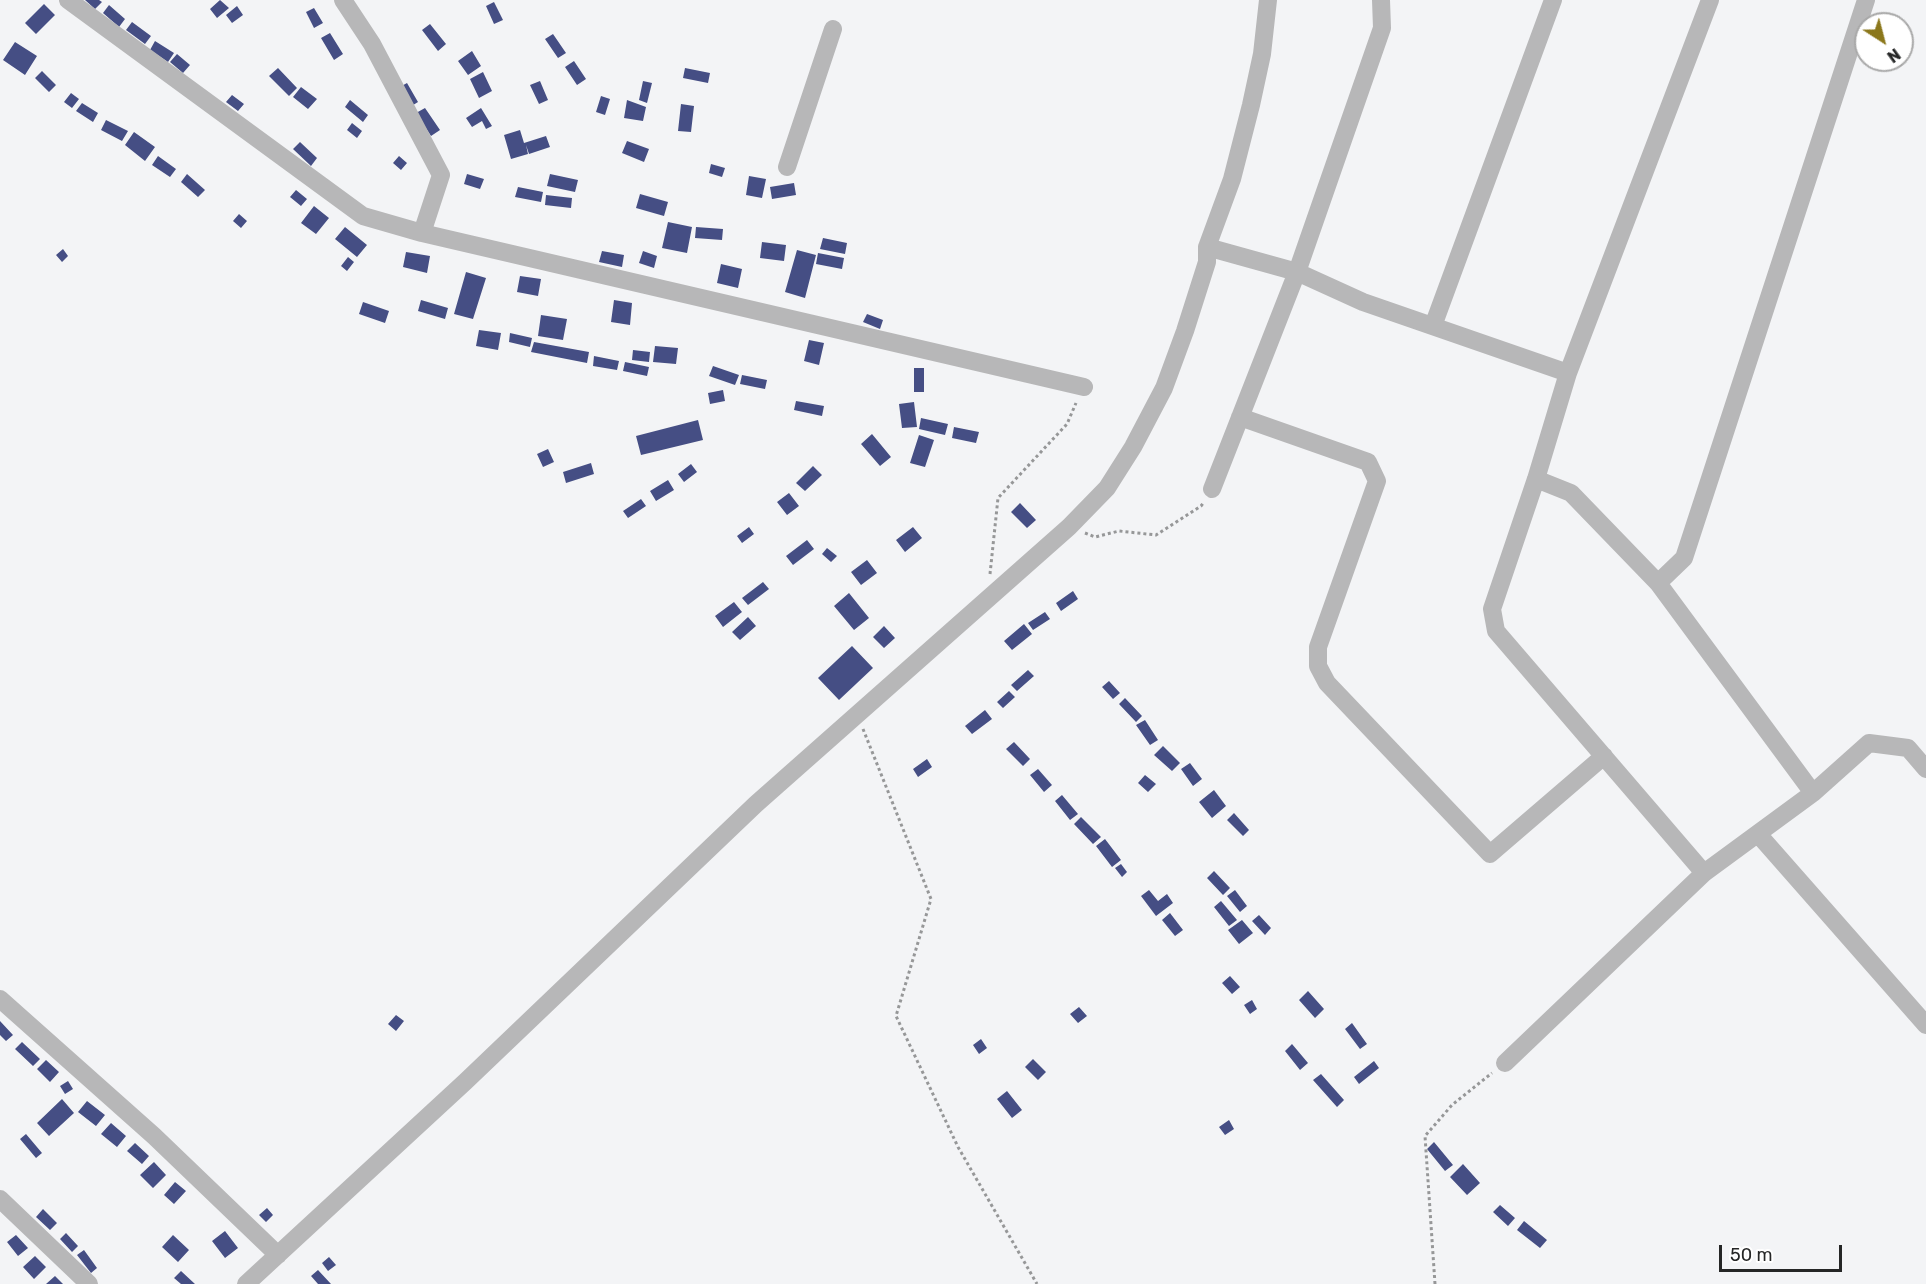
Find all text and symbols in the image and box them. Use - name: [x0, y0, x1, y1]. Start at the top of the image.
- north arrow: [1854, 12, 1914, 72]
- text: N: [1883, 44, 1904, 66]
- scale bar: [1722, 1233, 1845, 1271]
- text: 50 m: [1730, 1244, 1773, 1266]

